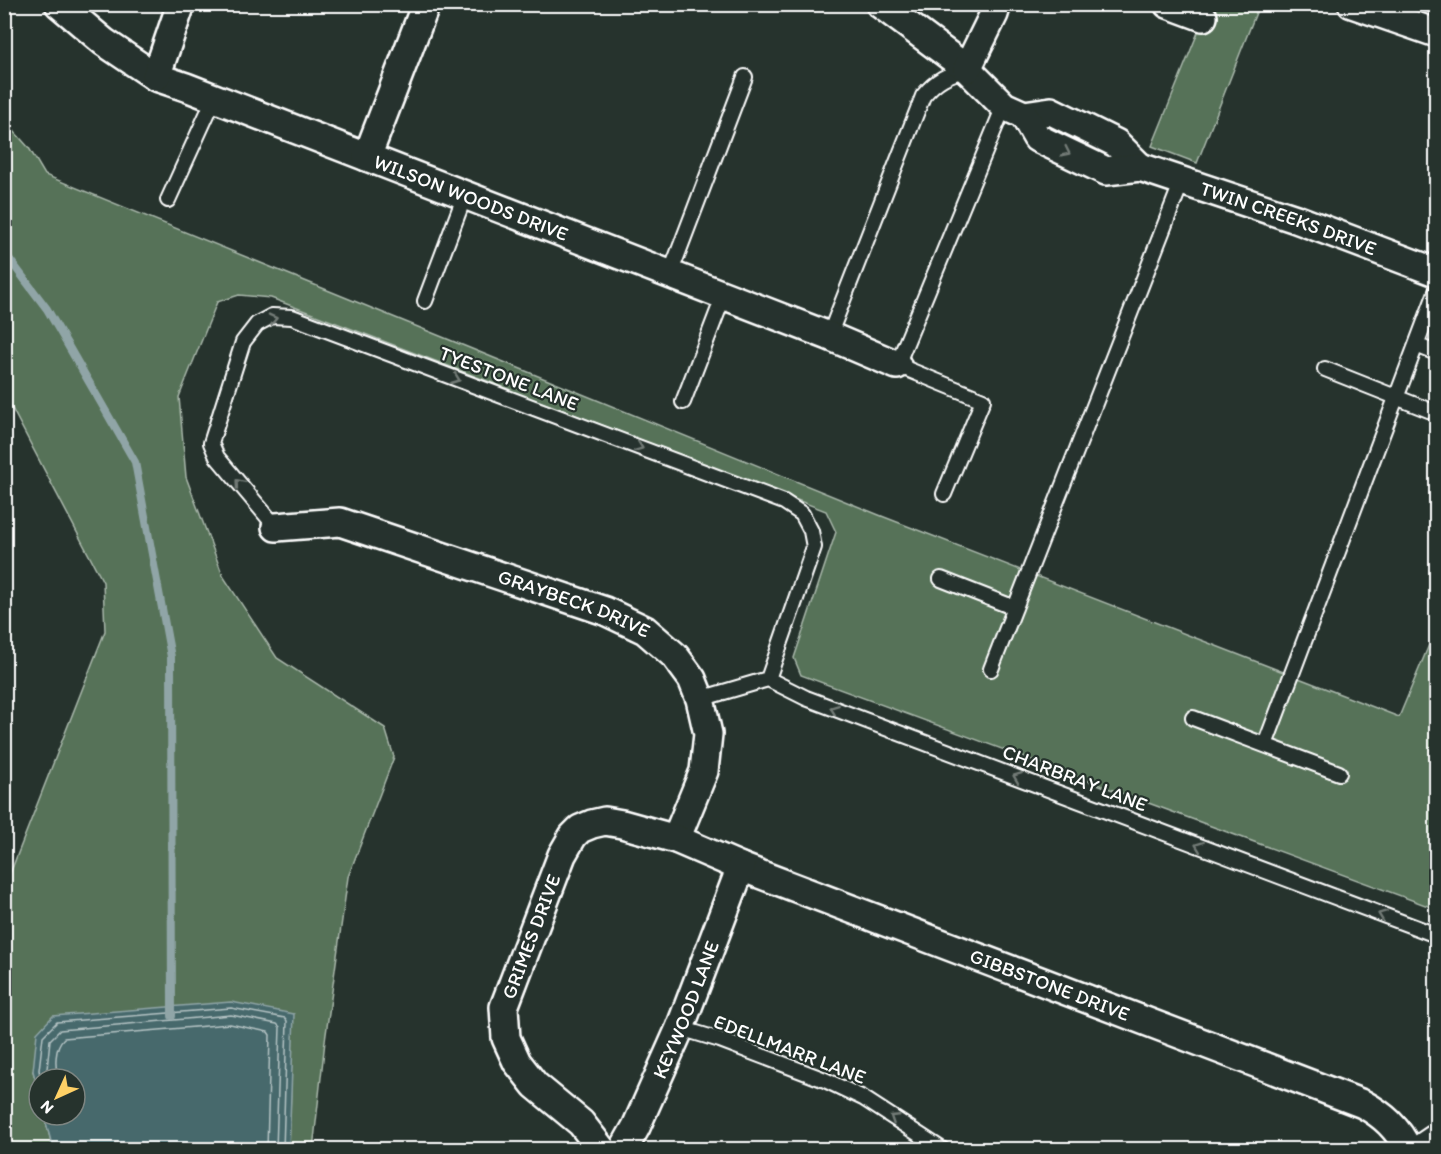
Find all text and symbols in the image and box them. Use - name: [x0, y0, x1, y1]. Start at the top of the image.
- one-way arrow: [1059, 144, 1070, 156]
- street label: WILSON WOODS DRIVE: [371, 149, 572, 246]
- street label: TWIN CREEKS DRIVE: [1197, 176, 1380, 260]
- one-way arrow: [268, 313, 278, 326]
- street label: TYESTONE LANE: [436, 340, 582, 416]
- one-way arrow: [451, 371, 461, 384]
- one-way arrow: [633, 440, 644, 453]
- one-way arrow: [235, 479, 246, 490]
- street label: GRAYBECK DRIVE: [495, 564, 654, 643]
- one-way arrow: [829, 703, 840, 716]
- street label: CHARBRAY LANE: [999, 739, 1151, 817]
- one-way arrow: [1012, 772, 1023, 785]
- one-way arrow: [1194, 841, 1205, 853]
- street label: GRIMES DRIVE: [496, 871, 566, 1002]
- one-way arrow: [1377, 909, 1388, 922]
- street label: KEYWOOD LANE: [647, 937, 724, 1082]
- street label: GIBBSTONE DRIVE: [967, 943, 1133, 1026]
- street label: EDELLMARR LANE: [711, 1009, 869, 1089]
- north arrow: [27, 1067, 87, 1127]
- text: N: [36, 1097, 57, 1118]
- one-way arrow: [890, 1113, 900, 1125]

